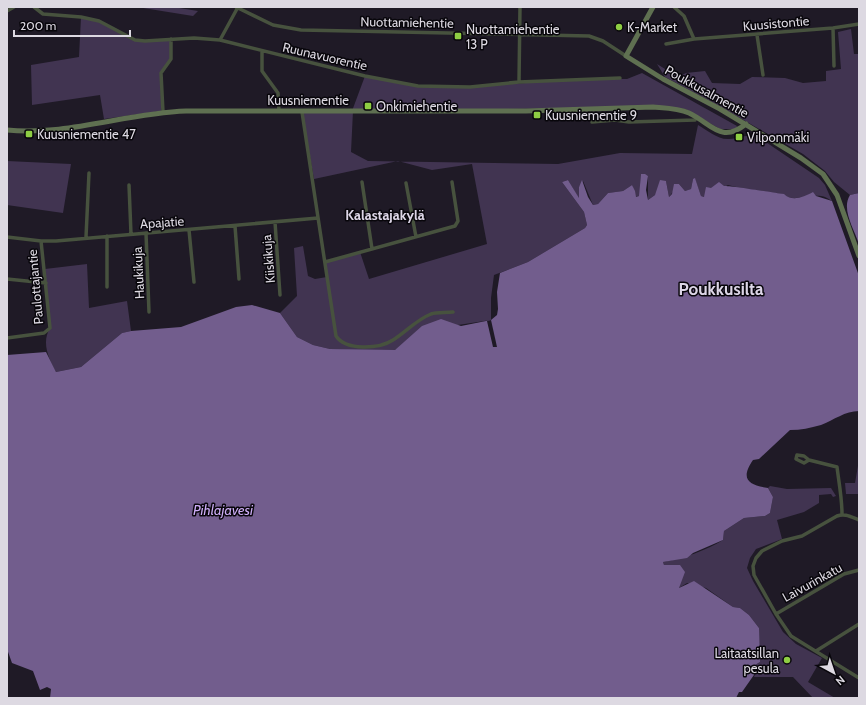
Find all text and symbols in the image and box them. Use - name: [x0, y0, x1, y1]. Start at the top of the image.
- scale bar: [14, 12, 130, 38]
- street label: Kuusistontie: [742, 12, 810, 34]
- street label: Nuottamiehentie: [360, 13, 454, 31]
- text: 200 m: [20, 18, 56, 33]
- place label: K-Market: [627, 19, 678, 35]
- place label: Nuottamiehentie 13 P: [466, 21, 560, 52]
- marker: K-Market: [614, 22, 624, 32]
- marker: Nuottamiehentie 13 P: [453, 31, 463, 41]
- street label: Ruunavuorentie: [281, 38, 369, 74]
- street label: Poukkusalmentie: [662, 61, 752, 121]
- street label: Kuusniementie: [267, 92, 349, 108]
- place label: Onkimiehentie: [376, 98, 458, 114]
- marker: Onkimiehentie: [363, 101, 373, 111]
- place label: Kuusniementie 9: [545, 107, 637, 123]
- marker: Kuusniementie 9: [532, 110, 542, 120]
- place label: Kuusniementie 47: [37, 126, 136, 142]
- marker: Kuusniementie 47: [24, 129, 34, 139]
- place label: Vilponmäki: [747, 129, 809, 145]
- marker: Vilponmäki: [734, 132, 744, 142]
- district label: Kalastajakylä: [345, 206, 425, 224]
- street label: Apajatie: [139, 212, 185, 233]
- street label: Kiiskikuja: [258, 233, 279, 284]
- street label: Haukikuja: [129, 246, 148, 300]
- street label: Paulottajantie: [24, 248, 47, 325]
- district label: Poukkusilta: [679, 279, 764, 299]
- water label: Pihlajavesi: [193, 501, 254, 519]
- street label: Laivurinkatu: [779, 559, 845, 605]
- place label: Laitaatsillan pesula: [715, 645, 780, 676]
- north arrow: [814, 653, 854, 693]
- marker: Laitaatsillan pesula: [782, 655, 792, 665]
- text: N: [833, 673, 848, 689]

